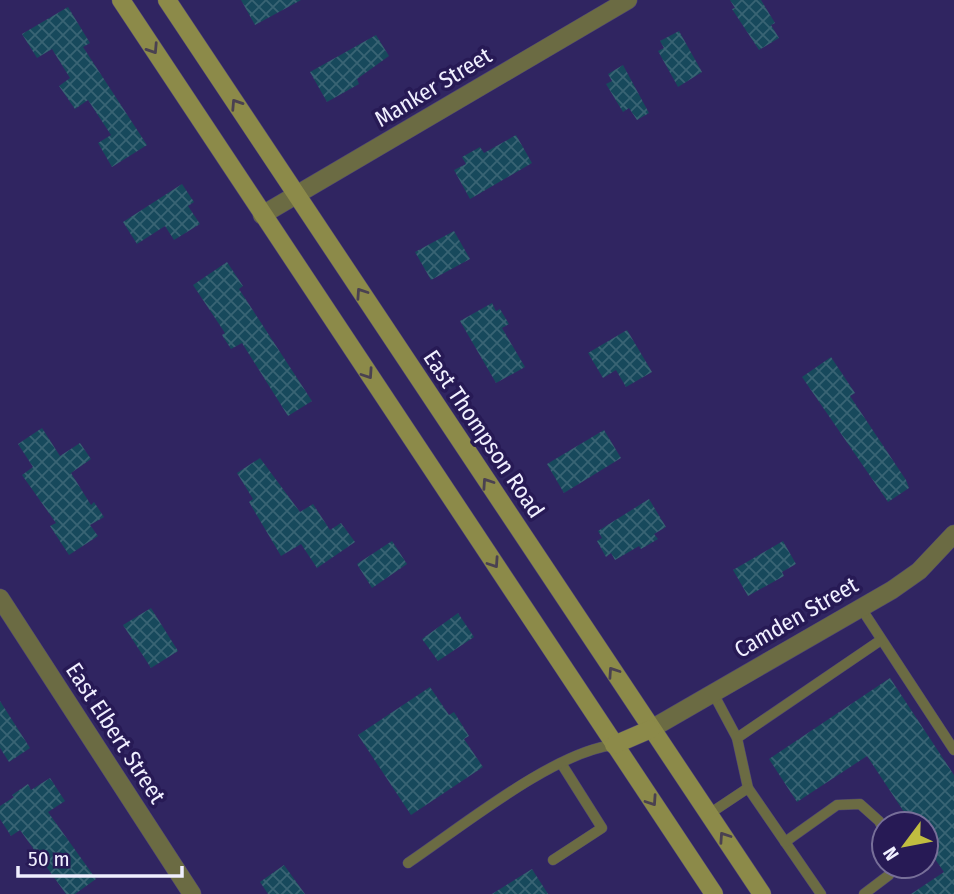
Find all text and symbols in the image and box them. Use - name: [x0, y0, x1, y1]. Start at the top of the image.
- one-way arrow: [145, 41, 158, 54]
- street label: Manker Street: [369, 41, 497, 133]
- one-way arrow: [231, 98, 244, 111]
- one-way arrow: [357, 288, 369, 301]
- street label: East Thompson Road: [418, 345, 550, 523]
- one-way arrow: [360, 366, 372, 379]
- one-way arrow: [483, 477, 496, 490]
- one-way arrow: [485, 556, 498, 569]
- street label: Camden Street: [729, 570, 863, 664]
- street label: East Elbert Street: [60, 657, 172, 809]
- one-way arrow: [609, 667, 622, 680]
- one-way arrow: [644, 794, 657, 807]
- north arrow: [870, 810, 940, 880]
- one-way arrow: [720, 832, 732, 845]
- scale bar: [18, 834, 182, 878]
- text: N: [878, 843, 904, 865]
- text: 50 m: [28, 846, 70, 872]

